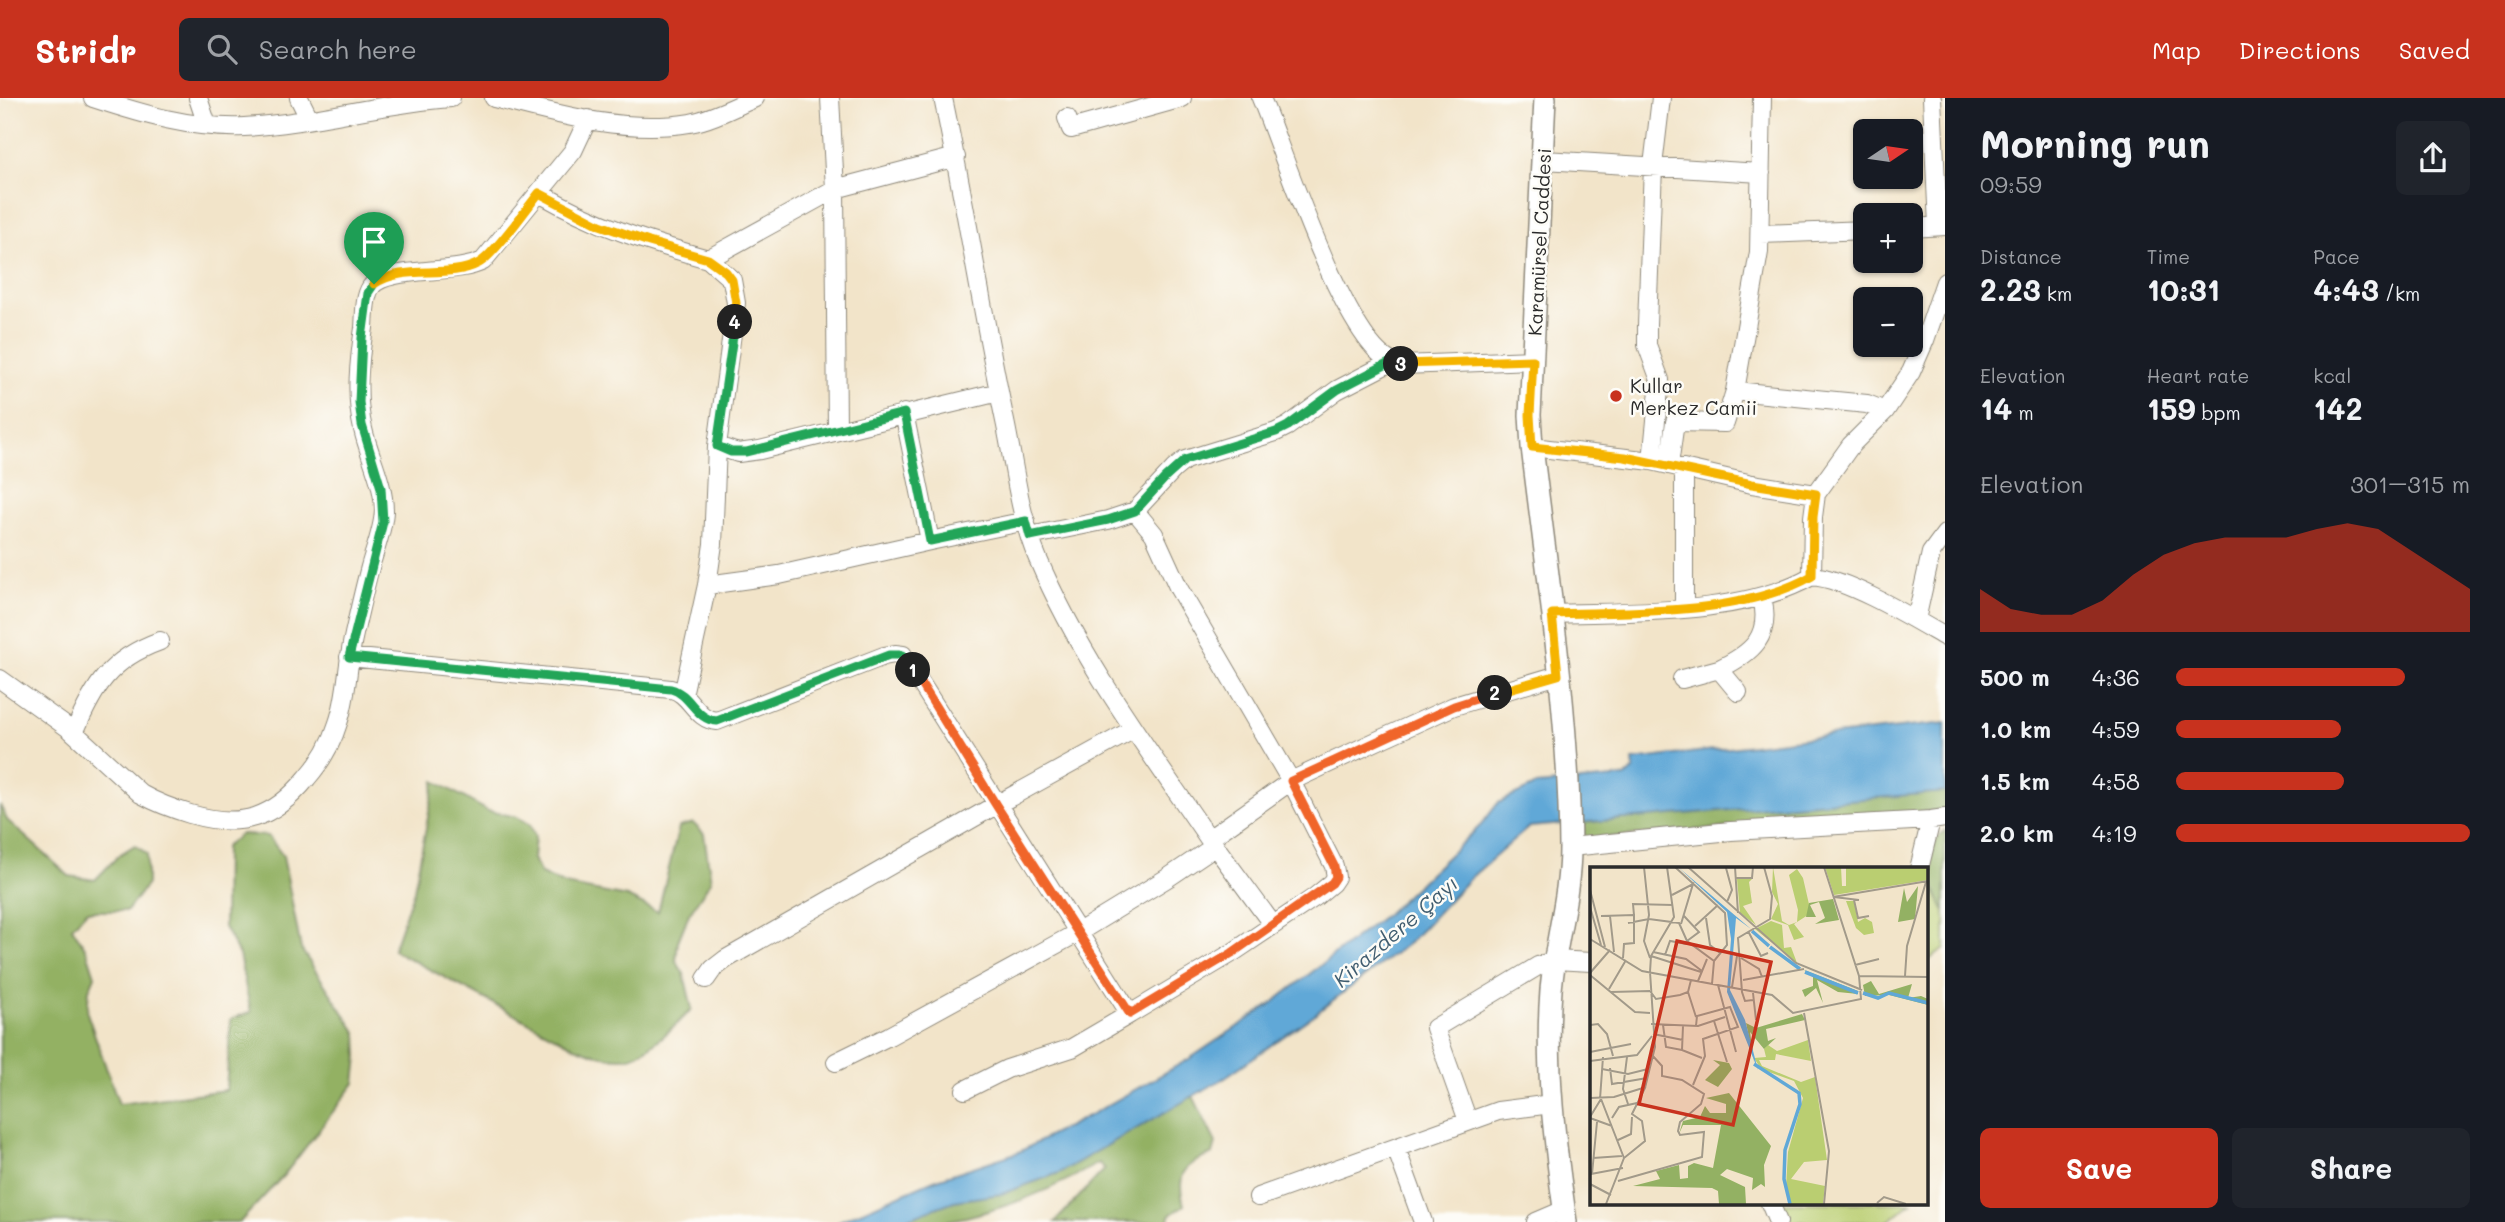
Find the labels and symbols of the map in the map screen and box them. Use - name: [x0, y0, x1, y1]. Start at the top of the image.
- north arrow: [1853, 119, 1923, 189]
- street label: Karamürsel Caddesi: [1522, 147, 1556, 337]
- pin: [344, 212, 404, 284]
- pin: 4: [718, 304, 752, 340]
- pin: 3: [1384, 346, 1418, 382]
- place label: Kullar Merkez Camii: [1630, 373, 1757, 420]
- marker: Kullar Merkez Camii: [1608, 388, 1624, 404]
- pin: 1: [895, 652, 930, 688]
- pin: 2: [1478, 676, 1512, 710]
- inset map: [1590, 867, 1927, 1204]
- water label: Kirazdere Çayı: [1327, 869, 1463, 993]

